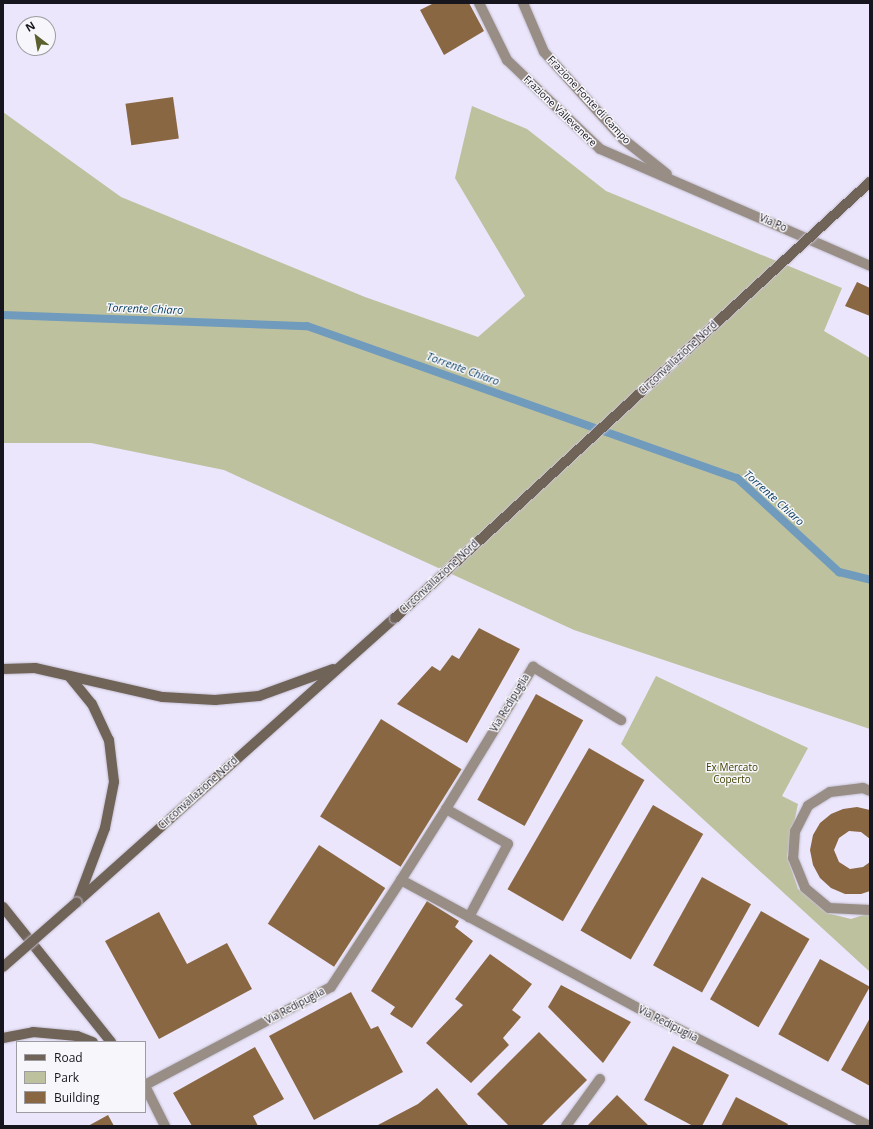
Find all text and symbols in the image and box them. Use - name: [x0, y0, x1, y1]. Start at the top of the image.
- north arrow: [16, 16, 56, 56]
- text: N: [22, 17, 38, 35]
- street label: Frazione Fonte di Campo: [545, 54, 633, 146]
- street label: Frazione Vallevenere: [521, 73, 599, 149]
- street label: Via Po: [757, 212, 789, 234]
- water label: Torrente Chiaro: [107, 301, 183, 317]
- street label: Circonvallazione Nord: [636, 319, 720, 397]
- water label: Torrente Chiaro: [425, 350, 501, 388]
- water label: Torrente Chiaro: [741, 468, 807, 528]
- street label: Circonvallazione Nord: [397, 538, 481, 616]
- street label: Via Redipuglia: [488, 672, 532, 734]
- street label: Circonvallazione Nord: [156, 754, 240, 832]
- park label: Ex Mercato Coperto: [706, 761, 758, 784]
- street label: Via Redipuglia: [263, 985, 327, 1027]
- street label: Via Redipuglia: [636, 1004, 700, 1044]
- legend: [16, 1041, 146, 1113]
- text: Road: [54, 1049, 83, 1066]
- text: Park: [54, 1069, 79, 1086]
- text: Building: [54, 1089, 99, 1106]

